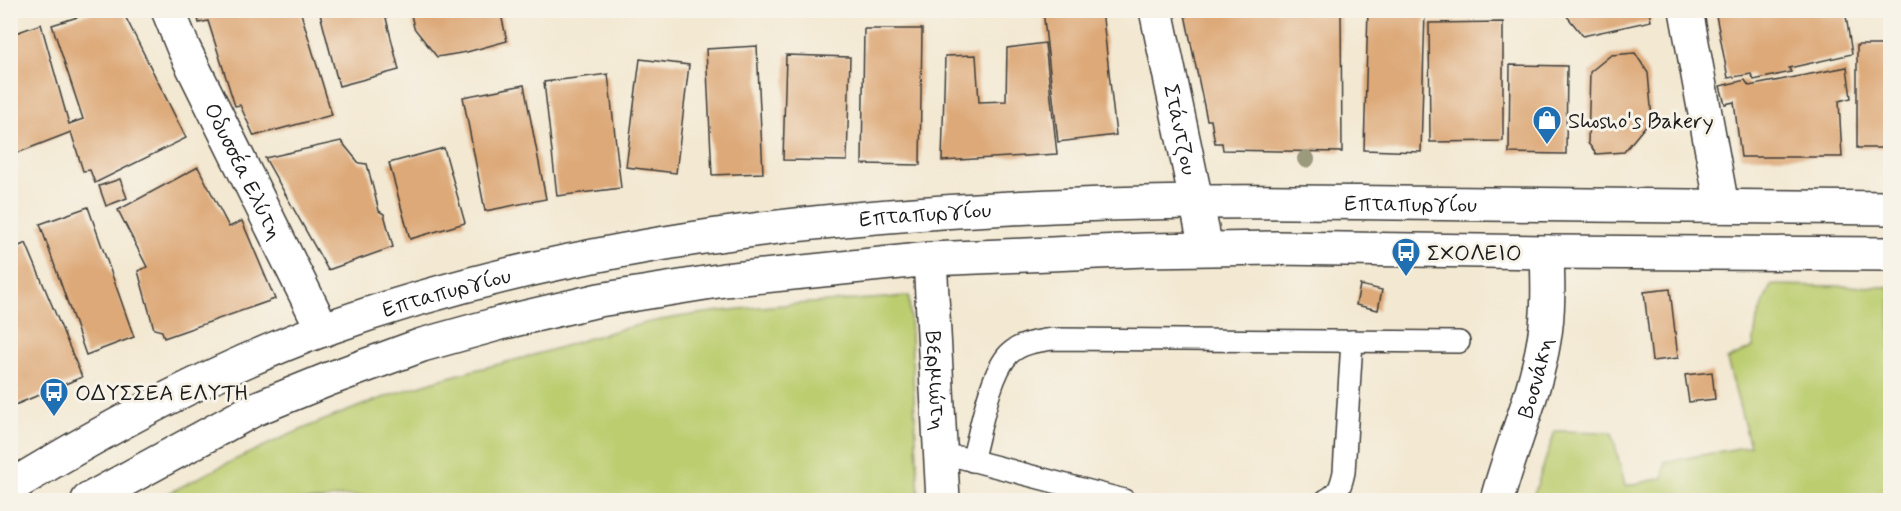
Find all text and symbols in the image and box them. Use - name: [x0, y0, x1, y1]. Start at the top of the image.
- street label: Στάντζου: [1156, 82, 1202, 178]
- street label: Οδυσσέα Ελύτη: [197, 98, 288, 245]
- shop icon: Shosho's Bakery: [1531, 104, 1563, 146]
- place label: Shosho's Bakery: [1568, 108, 1714, 136]
- street label: Επταπυργίου: [1344, 190, 1477, 220]
- street label: Επταπυργίου: [858, 197, 992, 234]
- bus stop icon: ΣΧΟΛΕΙΟ: [1390, 236, 1422, 278]
- place label: ΣΧΟΛΕΙΟ: [1427, 240, 1522, 268]
- street label: Επταπυργίου: [379, 262, 514, 325]
- street label: Βερμιώτη: [918, 330, 951, 432]
- street label: Βοσνάκη: [1512, 336, 1560, 422]
- bus stop icon: ΟΔΥΣΣΕΑ ΕΛΥΤΗ: [38, 376, 70, 418]
- place label: ΟΔΥΣΣΕΑ ΕΛΥΤΗ: [75, 380, 249, 408]

